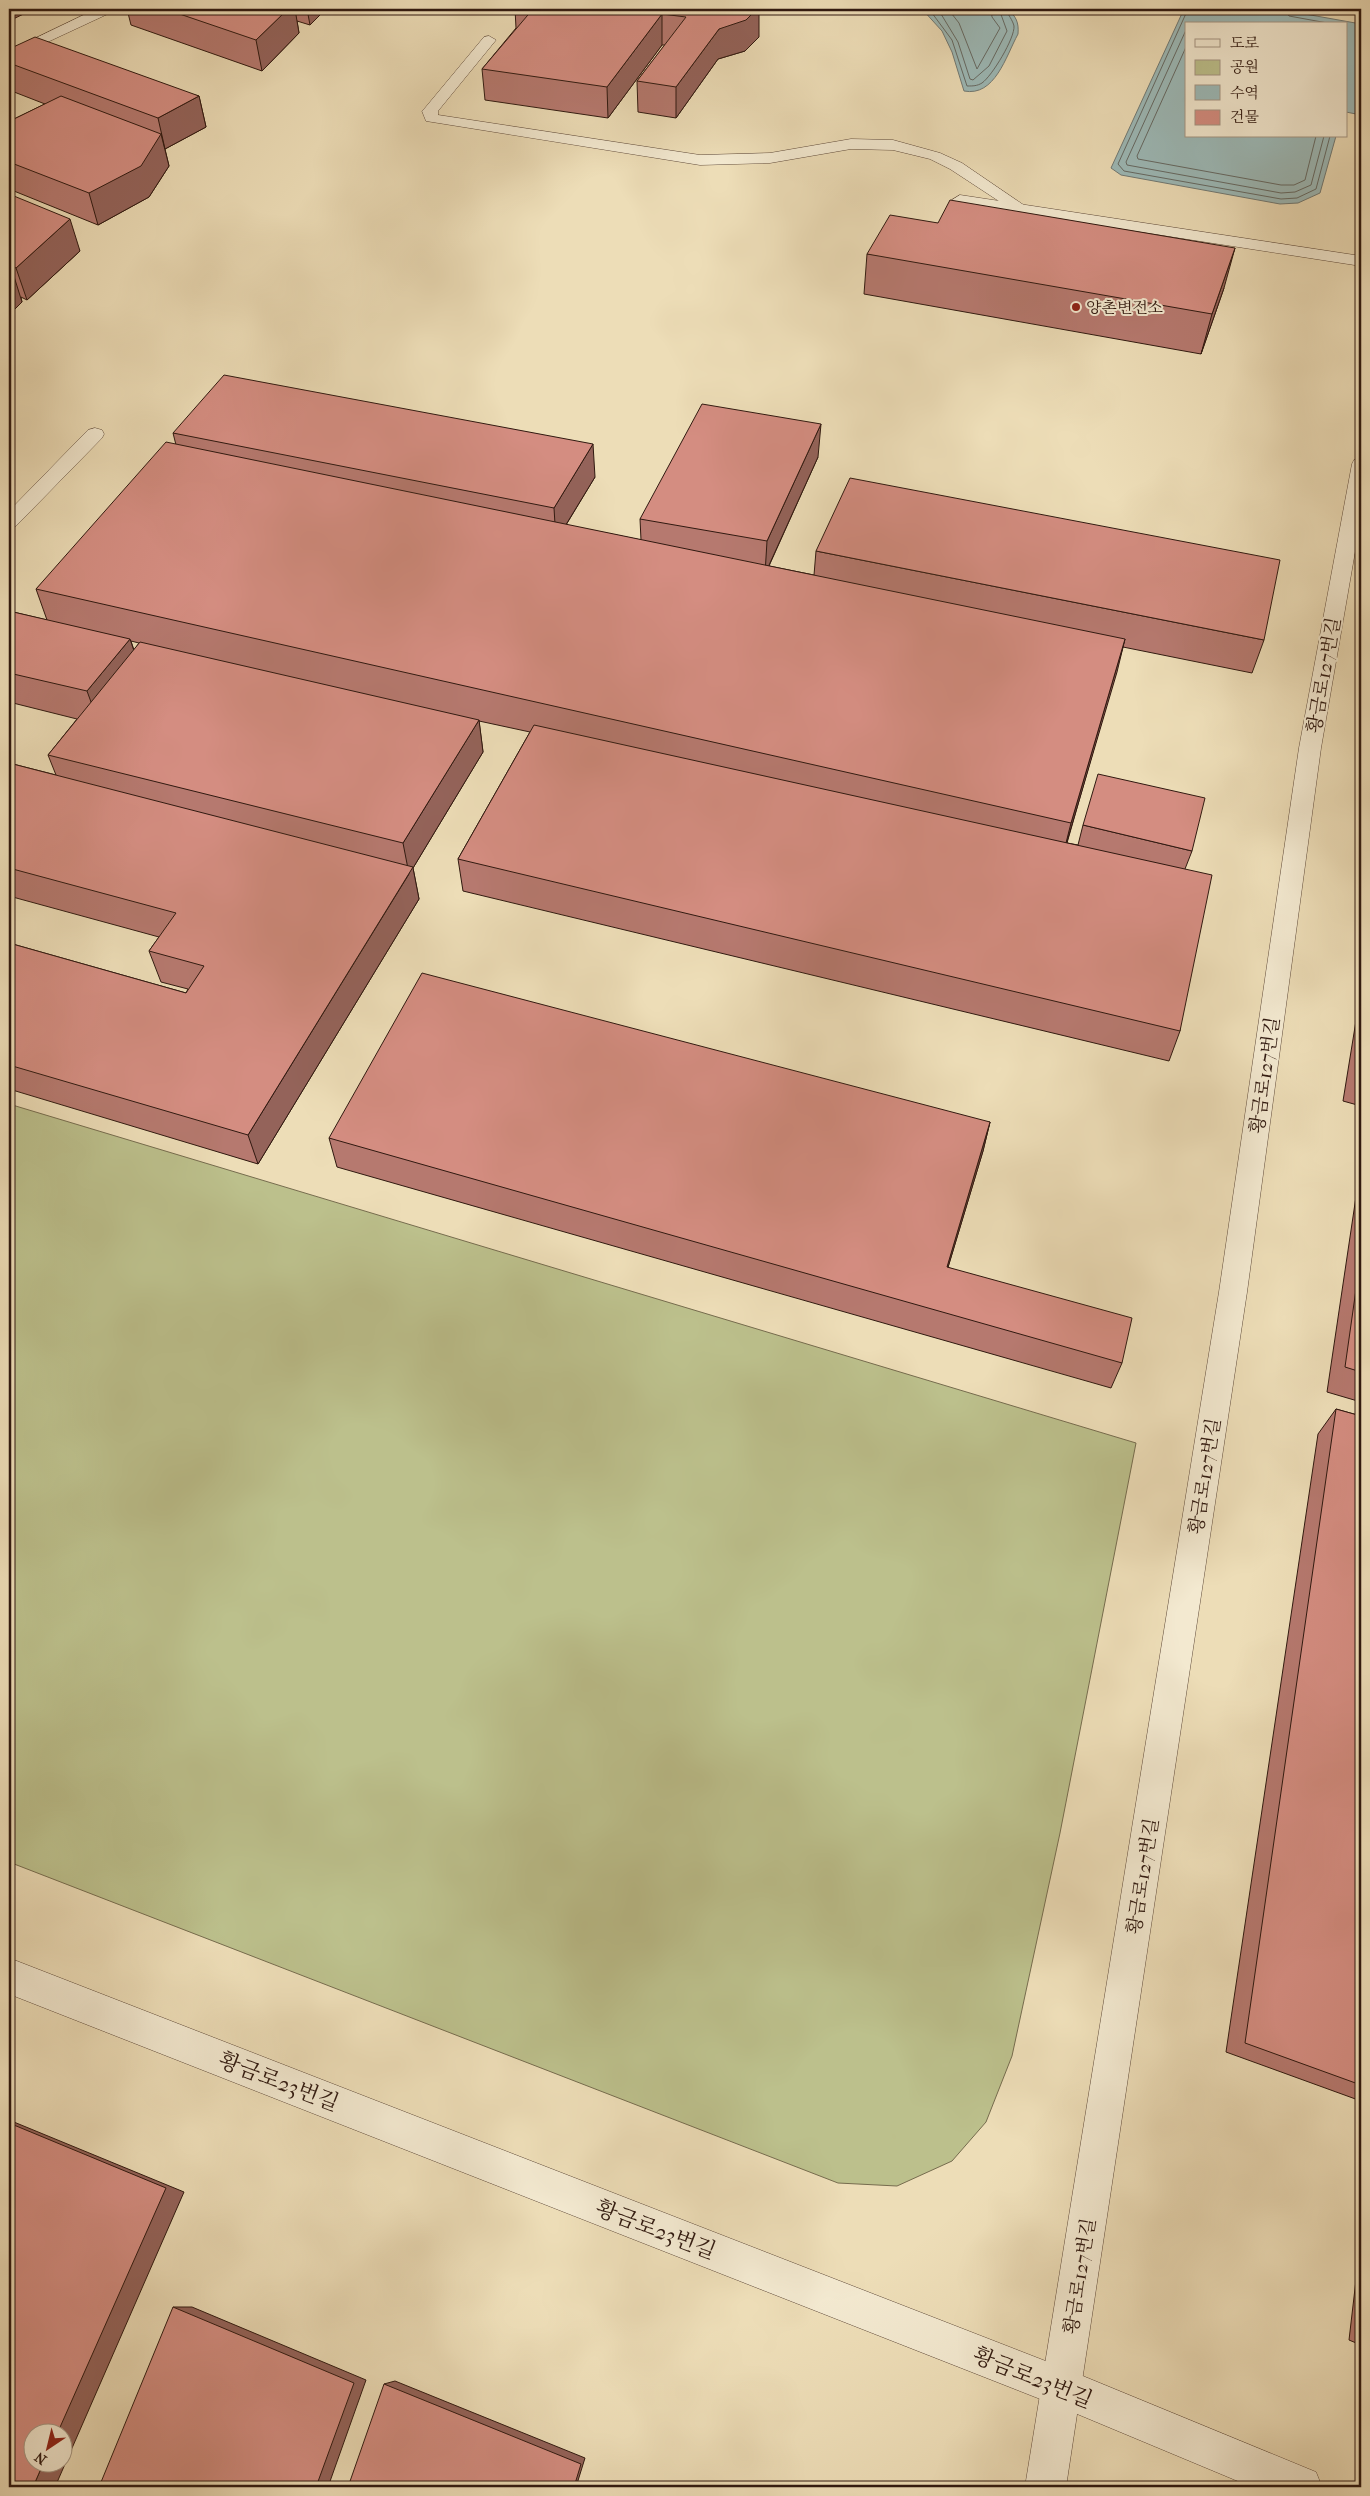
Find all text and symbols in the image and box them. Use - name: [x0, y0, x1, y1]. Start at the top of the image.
- legend: [1185, 22, 1348, 138]
- text: 도로: [1230, 34, 1259, 52]
- text: 공원: [1230, 58, 1259, 76]
- text: 수역: [1230, 84, 1259, 102]
- text: 건물: [1230, 108, 1259, 126]
- place label: 양촌변전소: [1086, 298, 1163, 317]
- marker: 양촌변전소: [1070, 301, 1082, 313]
- street label: 황금로127번길: [1303, 615, 1345, 735]
- street label: 황금로127번길: [1246, 1015, 1284, 1135]
- street label: 황금로127번길: [1185, 1416, 1225, 1536]
- street label: 황금로127번길: [1123, 1816, 1163, 1936]
- street label: 황금로23번길: [215, 2047, 342, 2117]
- street label: 황금로23번길: [592, 2195, 719, 2265]
- street label: 황금로127번길: [1060, 2216, 1100, 2336]
- street label: 황금로23번길: [969, 2342, 1096, 2414]
- north arrow: [22, 2424, 72, 2474]
- text: N: [31, 2448, 50, 2468]

